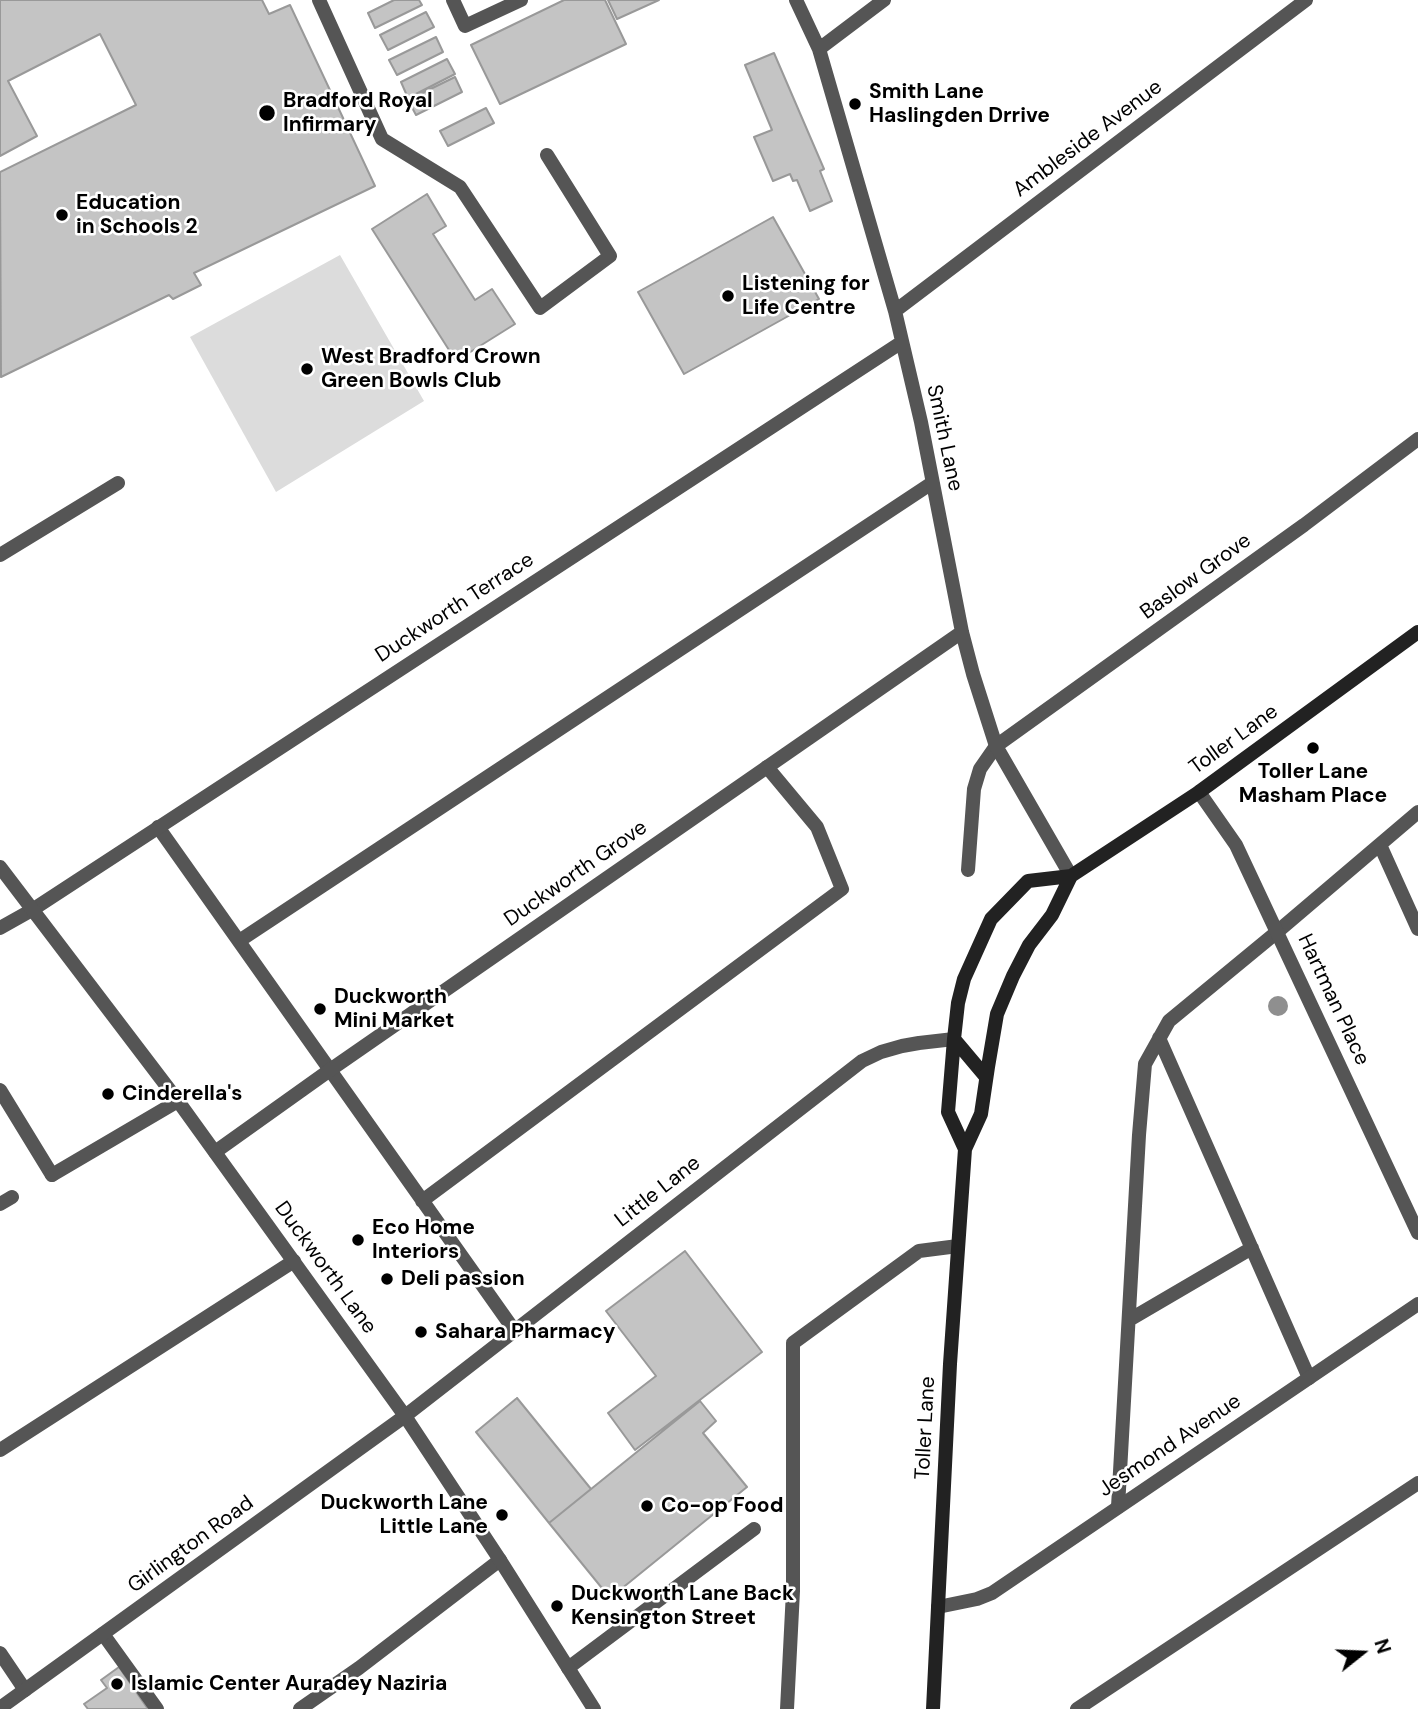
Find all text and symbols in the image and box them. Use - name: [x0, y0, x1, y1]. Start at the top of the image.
- street label: Ambleside Avenue: [1009, 75, 1167, 203]
- place label: Smith Lane Haslingden Drrive: [869, 79, 1050, 129]
- place label: Bradford Royal Infirmary: [283, 88, 433, 138]
- marker: Smith Lane Haslingden Drrive: [847, 96, 863, 112]
- marker: Bradford Royal Infirmary: [257, 103, 277, 123]
- place label: Education in Schools 2: [76, 190, 198, 240]
- marker: Education in Schools 2: [54, 207, 70, 223]
- place label: Listening for Life Centre: [742, 271, 870, 321]
- marker: Listening for Life Centre: [720, 288, 736, 304]
- place label: West Bradford Crown Green Bowls Club: [321, 344, 541, 394]
- marker: West Bradford Crown Green Bowls Club: [299, 361, 315, 377]
- street label: Smith Lane: [920, 382, 968, 494]
- street label: Baslow Grove: [1136, 528, 1256, 626]
- street label: Duckworth Terrace: [371, 547, 539, 669]
- street label: Toller Lane: [1185, 699, 1283, 781]
- marker: Toller Lane Masham Place: [1305, 740, 1321, 756]
- place label: Toller Lane Masham Place: [1239, 759, 1387, 809]
- street label: Duckworth Grove: [500, 815, 652, 933]
- street label: Hartman Place: [1292, 930, 1374, 1070]
- place label: Duckworth Mini Market: [334, 984, 454, 1034]
- marker: Duckworth Mini Market: [312, 1001, 328, 1017]
- place label: Cinderella's: [122, 1081, 243, 1107]
- marker: Cinderella's: [100, 1086, 116, 1102]
- street label: Little Lane: [610, 1151, 706, 1233]
- street label: Duckworth Lane: [269, 1197, 381, 1339]
- place label: Eco Home Interiors: [372, 1215, 475, 1265]
- marker: Eco Home Interiors: [350, 1232, 366, 1248]
- place label: Deli passion: [401, 1266, 525, 1292]
- marker: Deli passion: [379, 1271, 395, 1287]
- place label: Sahara Pharmacy: [435, 1319, 615, 1345]
- marker: Sahara Pharmacy: [413, 1324, 429, 1340]
- street label: Toller Lane: [911, 1376, 941, 1480]
- street label: Jesmond Avenue: [1094, 1389, 1246, 1503]
- place label: Duckworth Lane Little Lane: [320, 1490, 488, 1540]
- street label: Girlington Road: [123, 1491, 259, 1599]
- place label: Co-op Food: [661, 1493, 783, 1519]
- marker: Co-op Food: [639, 1498, 655, 1514]
- marker: Duckworth Lane Little Lane: [494, 1507, 510, 1523]
- place label: Duckworth Lane Back Kensington Street: [571, 1581, 794, 1631]
- marker: Duckworth Lane Back Kensington Street: [549, 1598, 565, 1614]
- north arrow: [1327, 1618, 1397, 1688]
- text: N: [1368, 1636, 1396, 1657]
- place label: Islamic Center Auradey Naziria: [131, 1671, 447, 1697]
- marker: Islamic Center Auradey Naziria: [109, 1676, 125, 1692]

